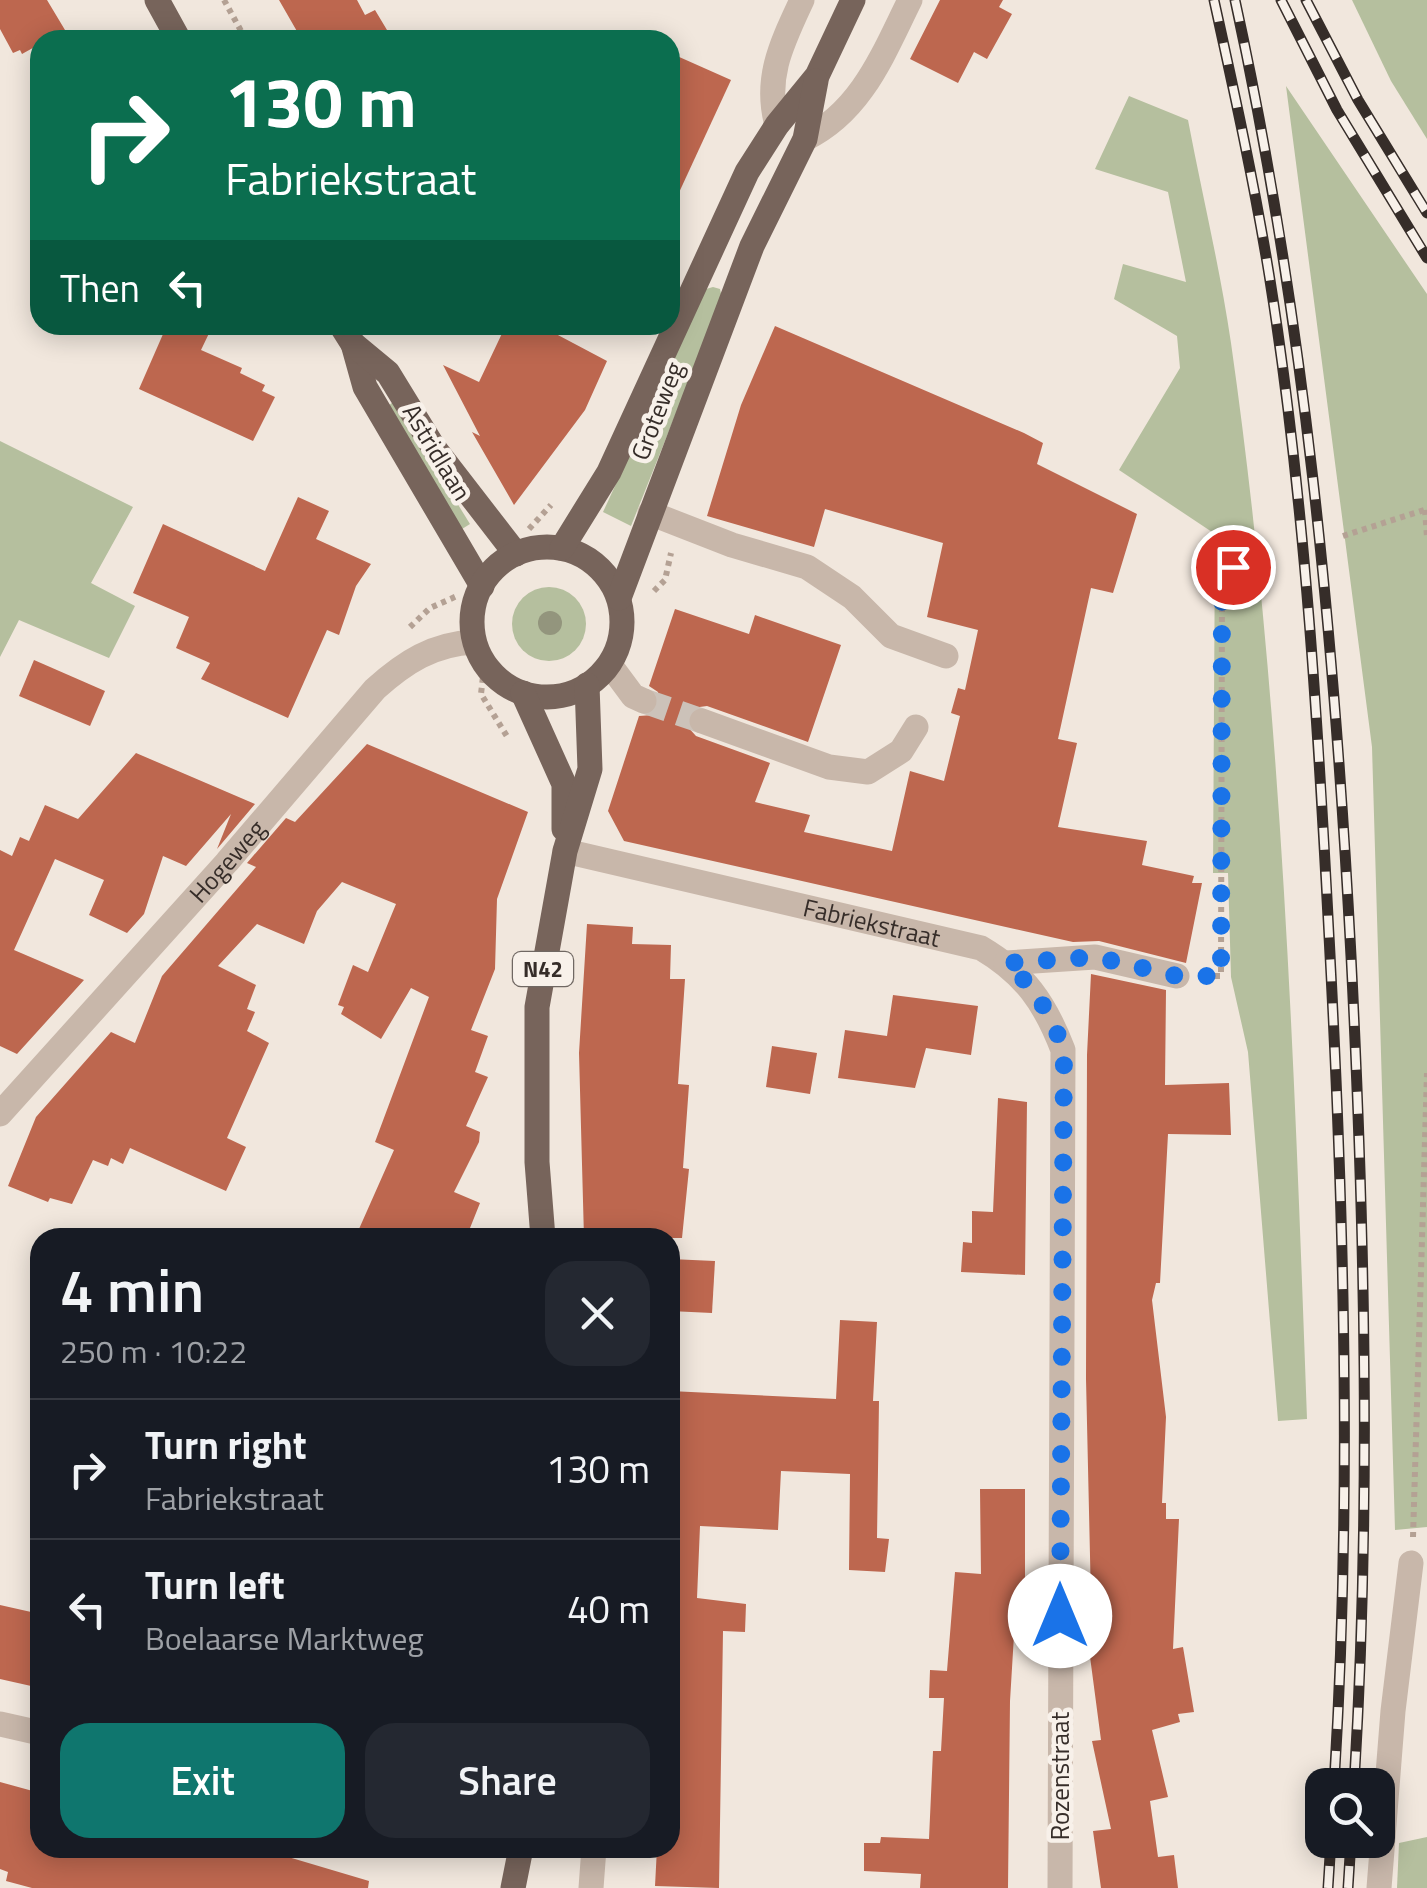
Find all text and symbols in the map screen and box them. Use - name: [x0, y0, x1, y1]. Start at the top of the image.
- text: 130 m: [225, 48, 417, 154]
- icon: right: [60, 70, 190, 200]
- text: Fabriekstraat: [225, 144, 476, 212]
- text: Then: [60, 259, 140, 317]
- icon: left: [160, 260, 215, 315]
- street label: Groteweg: [621, 356, 693, 466]
- street label: Astridlaan: [393, 396, 481, 508]
- pin: [1191, 525, 1276, 610]
- icon: arrive: [1206, 540, 1261, 595]
- street label: Hogeweg: [180, 811, 275, 911]
- street label: Fabriekstraat: [799, 888, 944, 957]
- road number: N42: [513, 952, 573, 986]
- text: 4 min: [60, 1244, 204, 1335]
- button: close: [545, 1261, 650, 1366]
- text: 250 m · 10:22: [60, 1327, 247, 1375]
- text: Turn right: [145, 1416, 307, 1474]
- text: 130 m: [546, 1440, 650, 1498]
- icon: right: [60, 1442, 115, 1497]
- text: Fabriekstraat: [145, 1474, 324, 1522]
- text: Turn left: [145, 1556, 285, 1614]
- position arrow: [1008, 1564, 1112, 1668]
- text: 40 m: [567, 1580, 650, 1638]
- icon: left: [60, 1582, 115, 1637]
- text: Boelaarse Marktweg: [145, 1614, 424, 1662]
- street label: Rozenstraat: [1041, 1712, 1079, 1840]
- button: Exit: [60, 1723, 345, 1838]
- button: Share: [365, 1723, 650, 1838]
- map controls: [1305, 1768, 1395, 1858]
- button: search: [1305, 1768, 1395, 1858]

